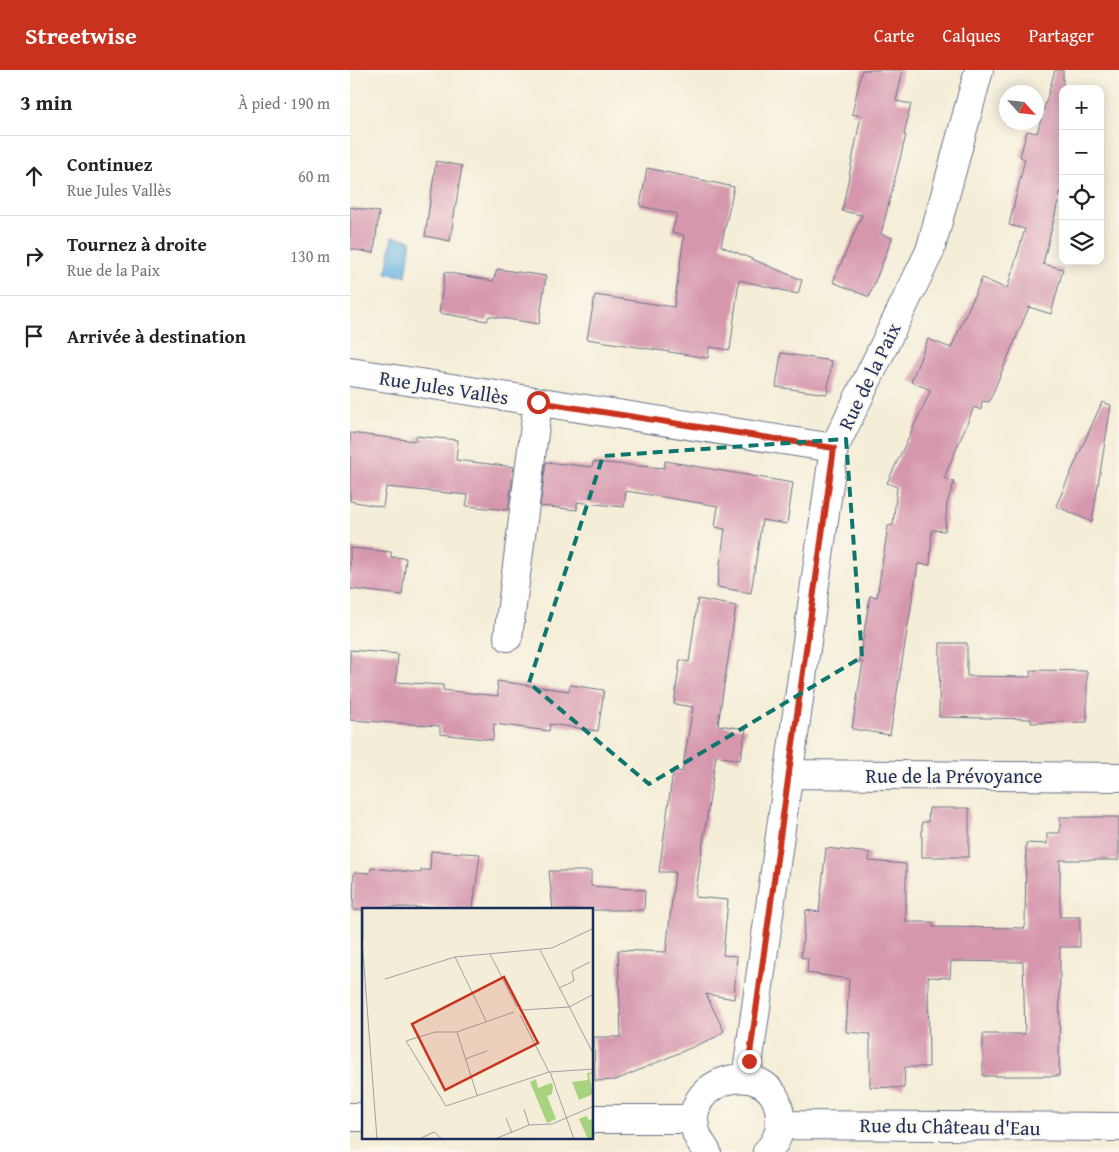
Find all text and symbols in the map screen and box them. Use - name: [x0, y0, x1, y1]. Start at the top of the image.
- text: Streetwise: [25, 18, 137, 53]
- text: Carte: [874, 22, 915, 49]
- text: Calques: [943, 22, 1001, 49]
- text: Partager: [1029, 22, 1094, 49]
- north arrow: [999, 85, 1044, 130]
- map controls: [1059, 85, 1104, 265]
- button: +: [1059, 85, 1104, 130]
- text: 3 min: [20, 87, 72, 118]
- text: À pied · 190 m: [238, 91, 330, 115]
- button: −: [1059, 130, 1104, 175]
- text: Continuez: [67, 150, 153, 178]
- icon: ahead: [20, 162, 48, 190]
- text: 60 m: [298, 164, 330, 188]
- button: locate: [1059, 175, 1104, 220]
- text: Rue Jules Vallès: [67, 178, 171, 202]
- button: layers: [1059, 220, 1104, 265]
- text: Tournez à droite: [67, 230, 207, 258]
- icon: right: [20, 242, 48, 270]
- text: 130 m: [290, 244, 330, 268]
- text: Rue de la Paix: [67, 258, 160, 282]
- street label: Rue de la Paix: [831, 317, 908, 435]
- icon: arrive: [20, 322, 48, 350]
- text: Arrivée à destination: [67, 322, 246, 350]
- street label: Rue Jules Vallès: [377, 362, 511, 412]
- route start: [527, 391, 550, 414]
- street label: Rue de la Prévoyance: [866, 761, 1042, 790]
- inset map: [362, 908, 594, 1140]
- route end: [738, 1050, 761, 1073]
- street label: Rue du Château d'Eau: [859, 1110, 1041, 1142]

